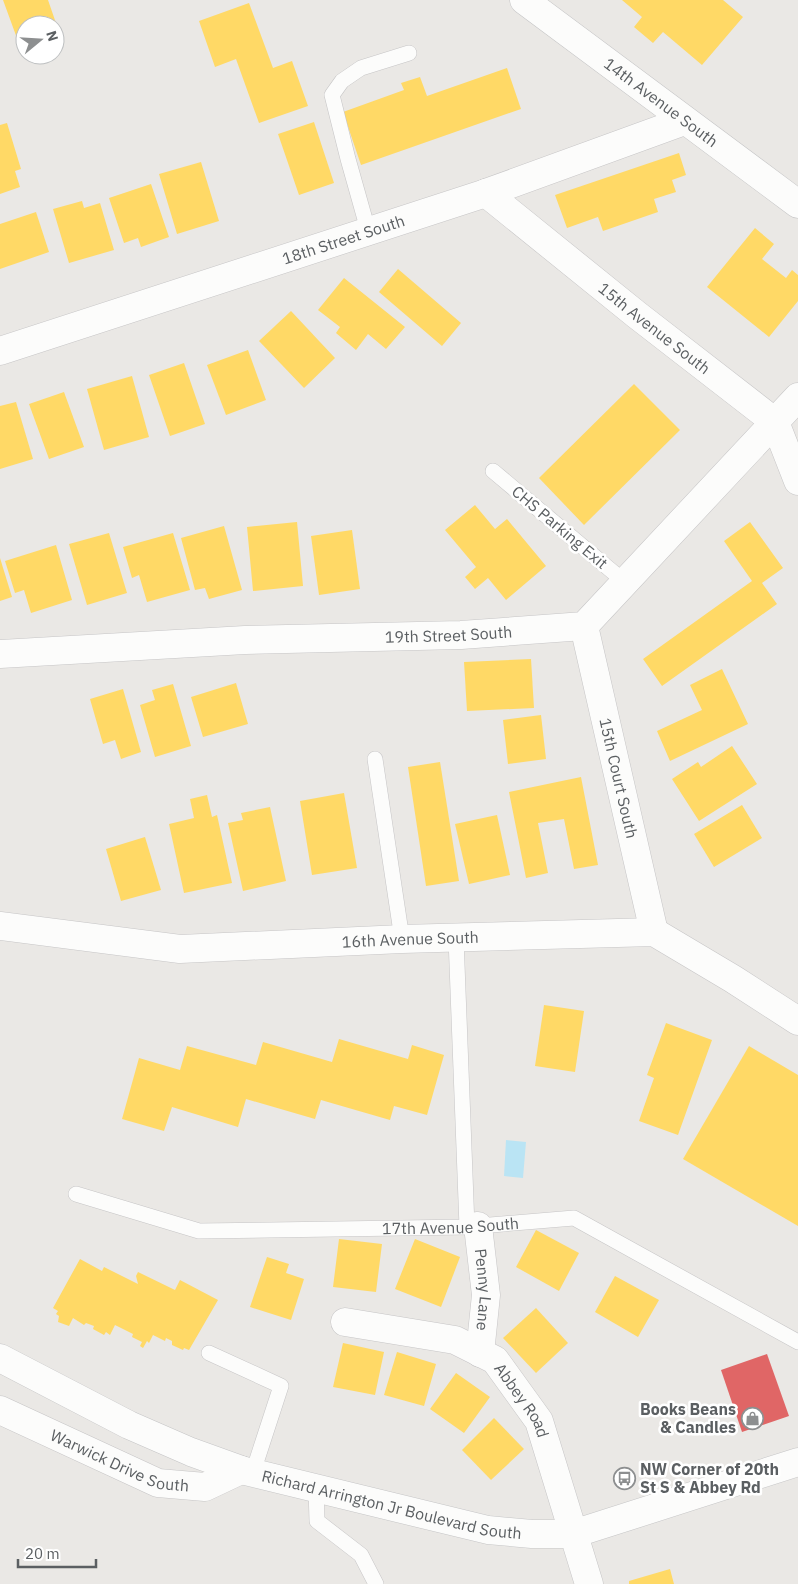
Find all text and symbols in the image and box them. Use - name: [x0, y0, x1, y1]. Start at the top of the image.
- north arrow: [15, 15, 65, 65]
- text: N: [42, 28, 62, 44]
- street label: 14th Avenue South: [600, 53, 722, 151]
- street label: 18th Street South: [280, 210, 407, 269]
- street label: 15th Avenue South: [594, 278, 715, 378]
- street label: CHS Parking Exit: [508, 481, 612, 573]
- street label: 19th Street South: [385, 621, 513, 647]
- street label: 15th Court South: [595, 716, 642, 840]
- street label: 16th Avenue South: [341, 927, 479, 952]
- street label: 17th Avenue South: [382, 1213, 520, 1238]
- street label: Penny Lane: [471, 1247, 496, 1332]
- street label: Abbey Road: [490, 1359, 553, 1440]
- place label: Books Beans & Candles: [640, 1399, 736, 1437]
- shop icon: Books Beans & Candles: [740, 1406, 764, 1430]
- street label: Warwick Drive South: [47, 1425, 190, 1496]
- place label: NW Corner of 20th St S & Abbey Rd: [640, 1459, 779, 1497]
- street label: Richard Arrington Jr Boulevard South: [260, 1465, 523, 1543]
- bus stop icon: NW Corner of 20th St S & Abbey Rd: [612, 1466, 636, 1490]
- scale bar: [18, 1536, 95, 1568]
- text: 20 m: [25, 1544, 60, 1563]

